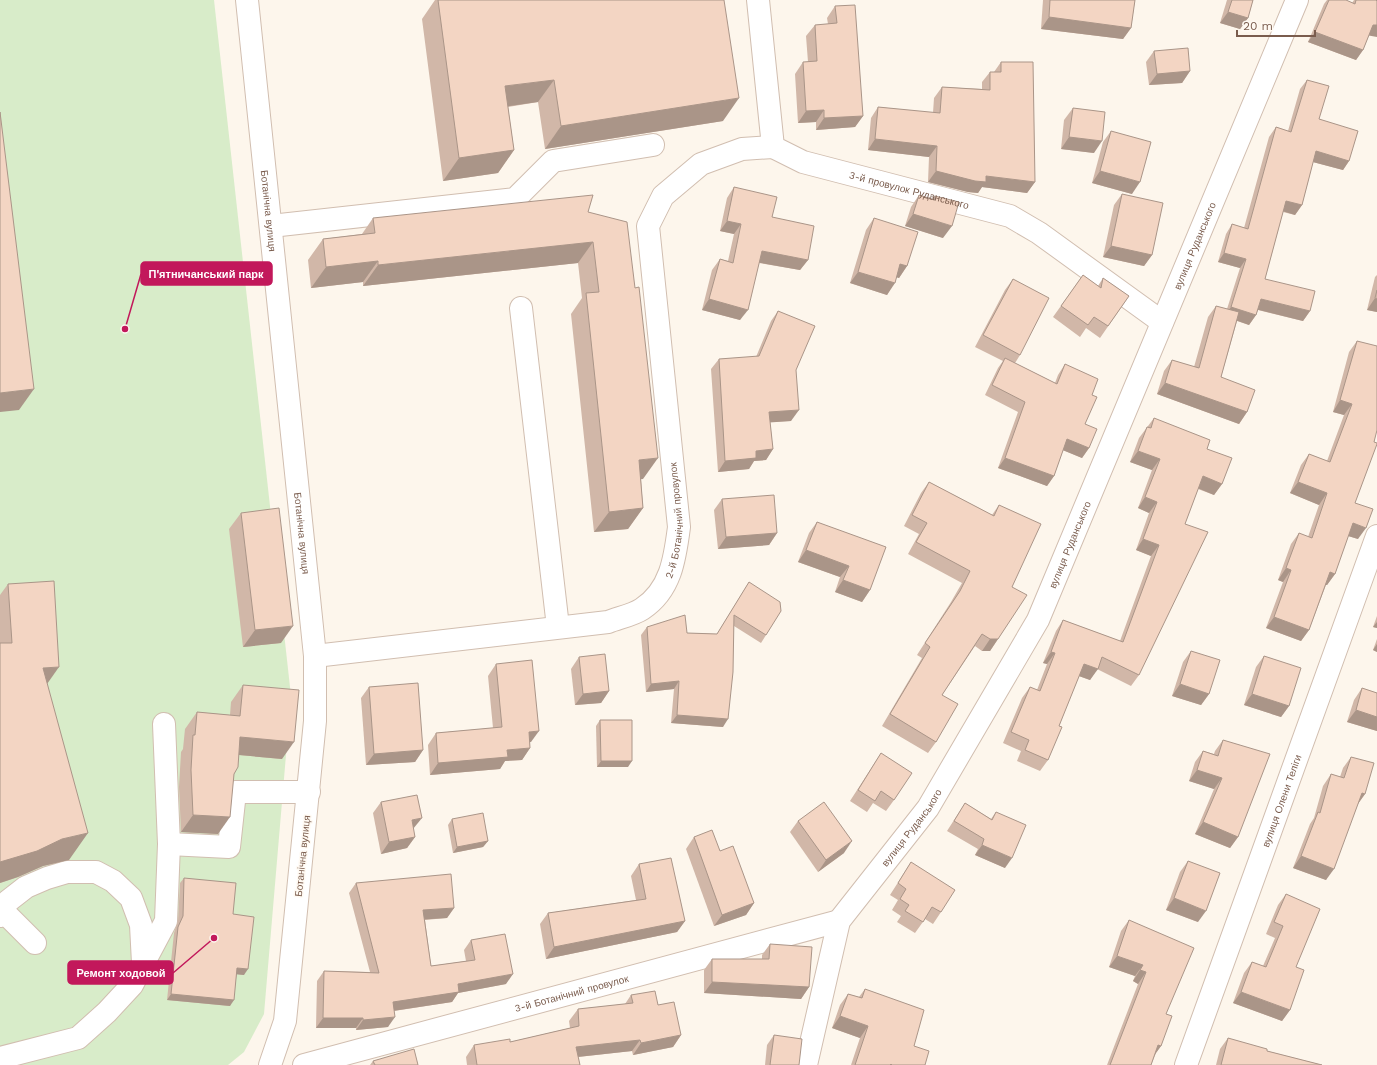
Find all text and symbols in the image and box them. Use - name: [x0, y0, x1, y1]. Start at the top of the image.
- scale bar: [1237, 12, 1315, 38]
- text: 20 m: [1243, 19, 1273, 33]
- street label: 3-й провулок Руданського: [848, 169, 970, 211]
- street label: Ботанічна вулиця: [259, 170, 278, 252]
- street label: вулиця Руданського: [1172, 200, 1218, 291]
- callout: П'ятничанський парк: [141, 262, 272, 285]
- text: П'ятничанський парк: [148, 268, 264, 281]
- street label: 2-й Ботанічний провулок: [663, 461, 685, 580]
- street label: Ботанічна вулиця: [292, 492, 311, 574]
- street label: вулиця Руданського: [1047, 499, 1093, 590]
- street label: вулиця Олени Теліги: [1260, 753, 1304, 849]
- street label: вулиця Руданського: [879, 787, 944, 869]
- street label: Ботанічна вулиця: [293, 815, 312, 897]
- callout: Ремонт ходовой: [68, 961, 173, 984]
- text: Ремонт ходовой: [76, 967, 166, 980]
- street label: 3-й Ботанічний провулок: [514, 973, 630, 1014]

